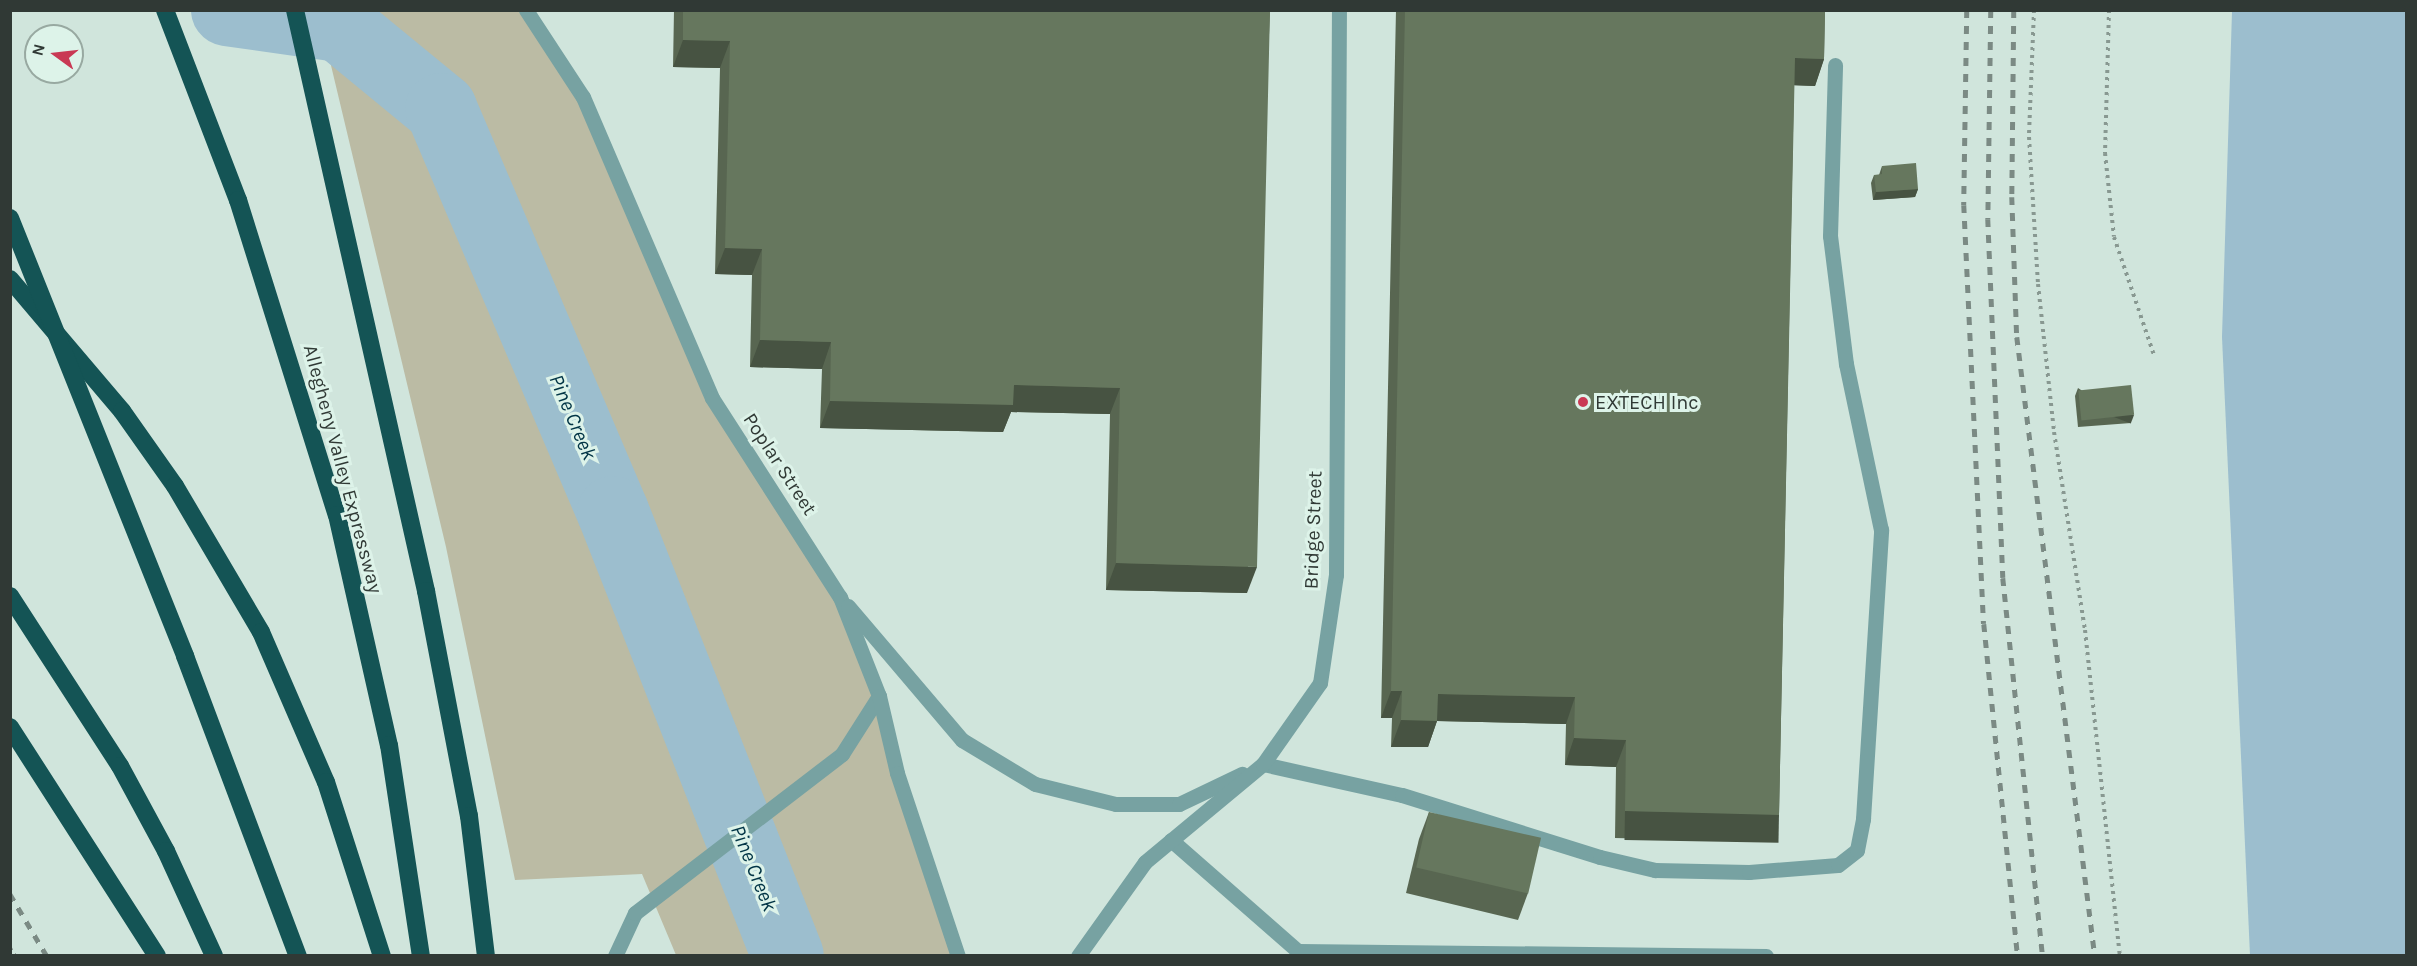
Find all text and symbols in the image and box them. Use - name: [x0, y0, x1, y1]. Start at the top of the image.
- north arrow: [24, 24, 84, 84]
- text: N: [27, 42, 49, 58]
- street label: Allegheny Valley Expressway: [298, 342, 388, 596]
- water label: Pine Creek: [544, 370, 602, 464]
- place label: EXTECH Inc: [1595, 390, 1699, 414]
- marker: EXTECH Inc: [1576, 395, 1590, 409]
- street label: Poplar Street: [738, 408, 822, 520]
- street label: Bridge Street: [1299, 470, 1327, 590]
- water label: Pine Creek: [725, 821, 783, 915]

